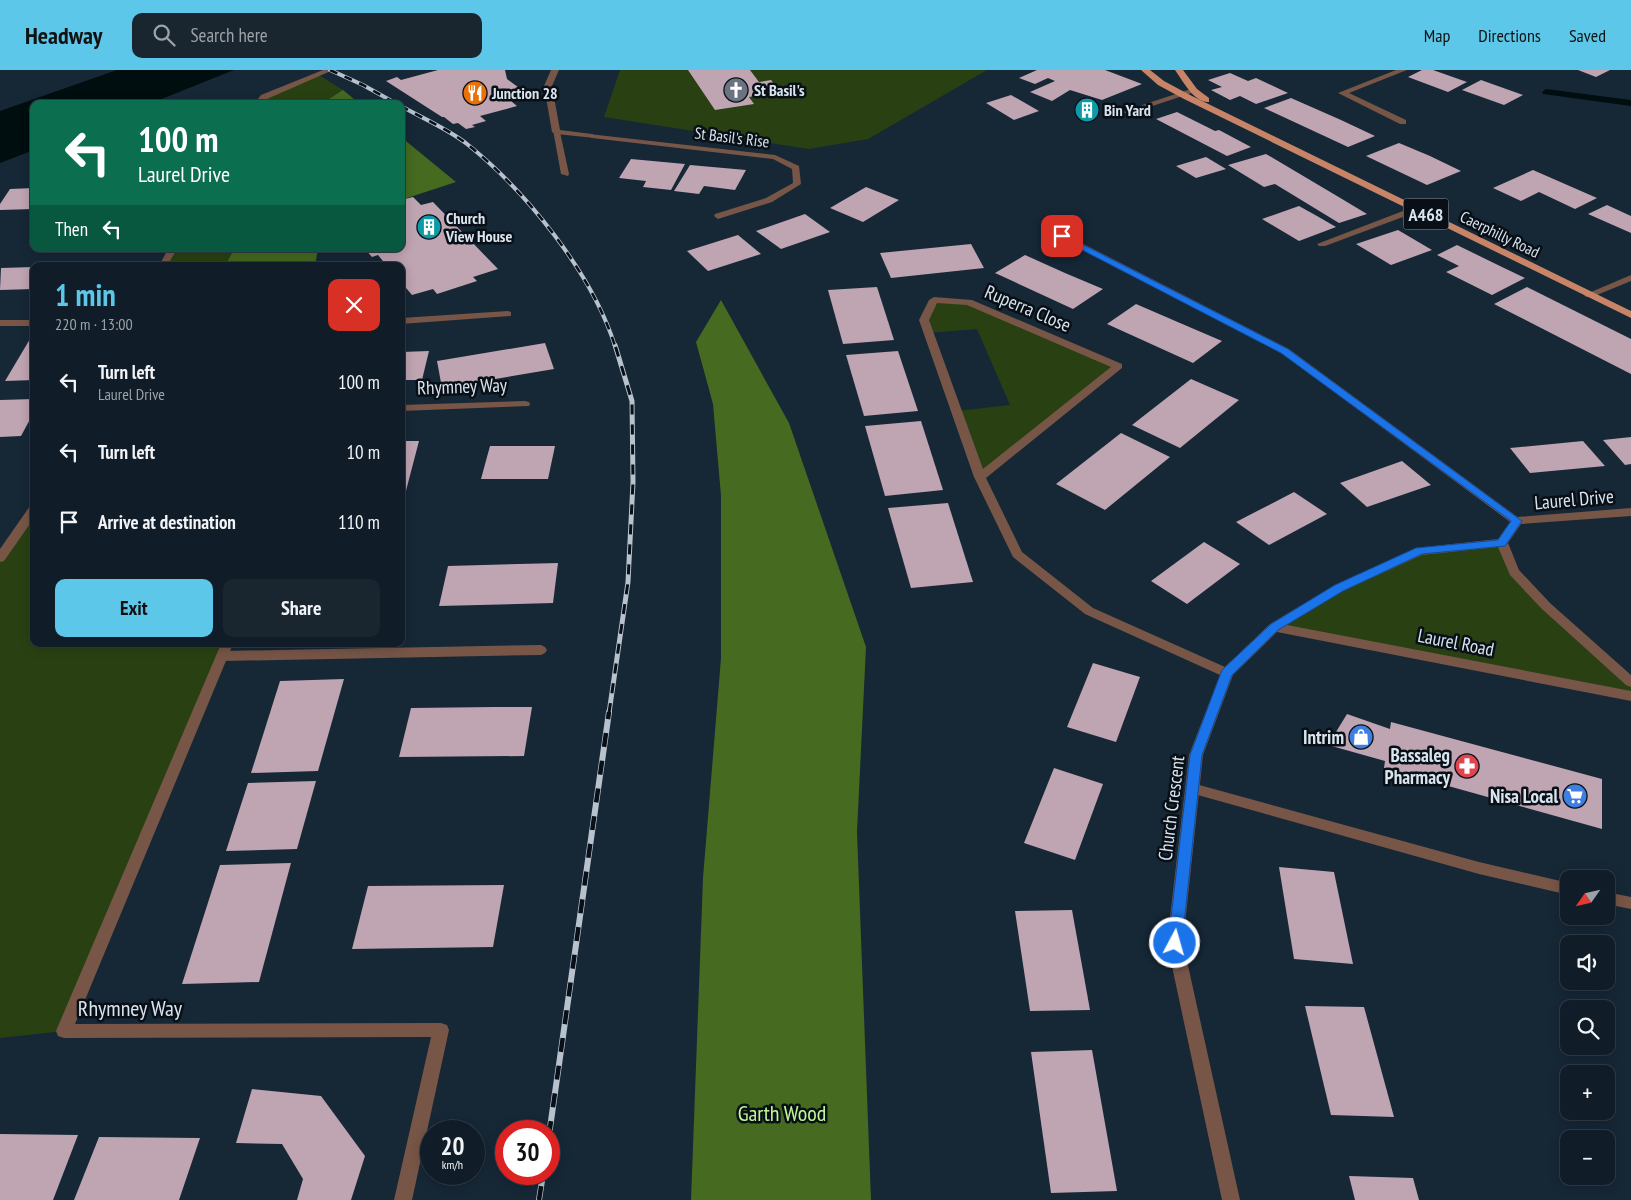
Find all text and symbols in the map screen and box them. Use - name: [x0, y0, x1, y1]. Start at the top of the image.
- search box: [132, 13, 482, 58]
- text: Headway: [25, 20, 102, 51]
- icon: search: [150, 21, 178, 49]
- text: Search here: [190, 23, 268, 47]
- text: Map: [1424, 24, 1450, 47]
- text: Directions: [1478, 24, 1541, 47]
- text: Saved: [1569, 24, 1606, 47]
- church icon: St Basil's: [723, 77, 749, 103]
- restaurant icon: Junction 28: [462, 80, 488, 106]
- place label: St Basil's: [754, 80, 805, 100]
- place label: Junction 28: [491, 83, 558, 103]
- building icon: Bin Yard: [1074, 97, 1100, 123]
- place label: Bin Yard: [1104, 100, 1151, 120]
- text: 100 m: [138, 116, 219, 162]
- icon: left: [55, 120, 120, 185]
- street label: St Basil's Rise: [693, 122, 771, 152]
- text: Laurel Drive: [138, 160, 230, 188]
- road number: A468: [1404, 198, 1448, 230]
- street label: Caerphilly Road: [1457, 206, 1543, 262]
- place label: Church View House: [445, 208, 512, 246]
- building icon: Church View House: [416, 214, 442, 240]
- icon: left: [98, 215, 126, 243]
- pin: [1041, 215, 1083, 257]
- text: Then: [55, 217, 88, 241]
- icon: arrive: [1048, 222, 1076, 250]
- text: 1 min: [55, 275, 116, 314]
- button: close: [328, 279, 380, 331]
- street label: Ruperra Close: [981, 279, 1075, 337]
- text: 220 m · 13:00: [55, 314, 133, 334]
- text: Turn left: [98, 360, 155, 384]
- icon: left: [55, 368, 83, 396]
- text: 100 m: [338, 370, 380, 394]
- street label: Rhymney Way: [417, 372, 508, 400]
- text: Laurel Drive: [98, 384, 165, 404]
- icon: left: [55, 438, 83, 466]
- text: Turn left: [98, 440, 155, 464]
- text: 10 m: [347, 440, 380, 464]
- street label: Laurel Drive: [1533, 484, 1615, 514]
- icon: arrive: [55, 508, 83, 536]
- text: Arrive at destination: [98, 510, 236, 534]
- text: 110 m: [338, 510, 380, 534]
- button: Exit: [55, 579, 213, 637]
- button: Share: [223, 579, 380, 637]
- street label: Laurel Road: [1416, 623, 1496, 661]
- shop icon: Intrim: [1348, 724, 1374, 750]
- place label: Intrim: [1303, 725, 1344, 749]
- place label: Bassaleg Pharmacy: [1385, 743, 1450, 789]
- street label: Church Crescent: [1153, 753, 1189, 862]
- pharmacy icon: Bassaleg Pharmacy: [1454, 753, 1480, 779]
- supermarket icon: Nisa Local: [1562, 783, 1588, 809]
- place label: Nisa Local: [1490, 784, 1558, 808]
- north arrow: [1560, 870, 1615, 925]
- map controls: [1560, 870, 1615, 1185]
- position arrow: [1148, 916, 1200, 968]
- button: sound: [1560, 935, 1615, 990]
- street label: Rhymney Way: [78, 994, 183, 1022]
- button: search: [1560, 1000, 1615, 1055]
- button: +: [1560, 1065, 1615, 1120]
- park label: Garth Wood: [738, 1099, 826, 1127]
- speed limit sign: 30: [495, 1120, 560, 1185]
- text: 20: [441, 1130, 464, 1162]
- button: −: [1560, 1130, 1615, 1185]
- text: km/h: [442, 1157, 463, 1172]

